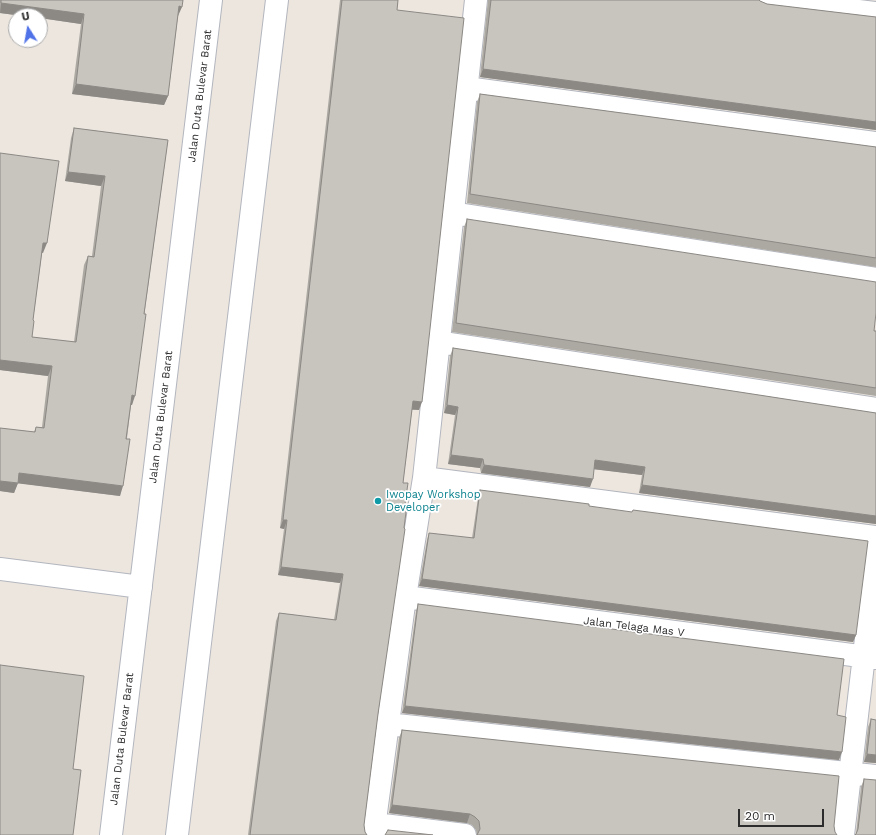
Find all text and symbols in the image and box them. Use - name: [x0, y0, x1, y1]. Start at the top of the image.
- north arrow: [8, 8, 48, 48]
- text: U: [21, 10, 31, 24]
- street label: Jalan Duta Bulevar Barat: [185, 29, 215, 163]
- street label: Jalan Duta Bulevar Barat: [146, 350, 176, 484]
- place label: Iwopay Workshop Developer: [386, 488, 481, 514]
- marker: Iwopay Workshop Developer: [373, 496, 383, 506]
- street label: Jalan Telaga Mas V: [583, 614, 685, 640]
- street label: Jalan Duta Bulevar Barat: [107, 672, 137, 806]
- scale bar: [740, 801, 826, 827]
- text: 20 m: [745, 809, 775, 823]

